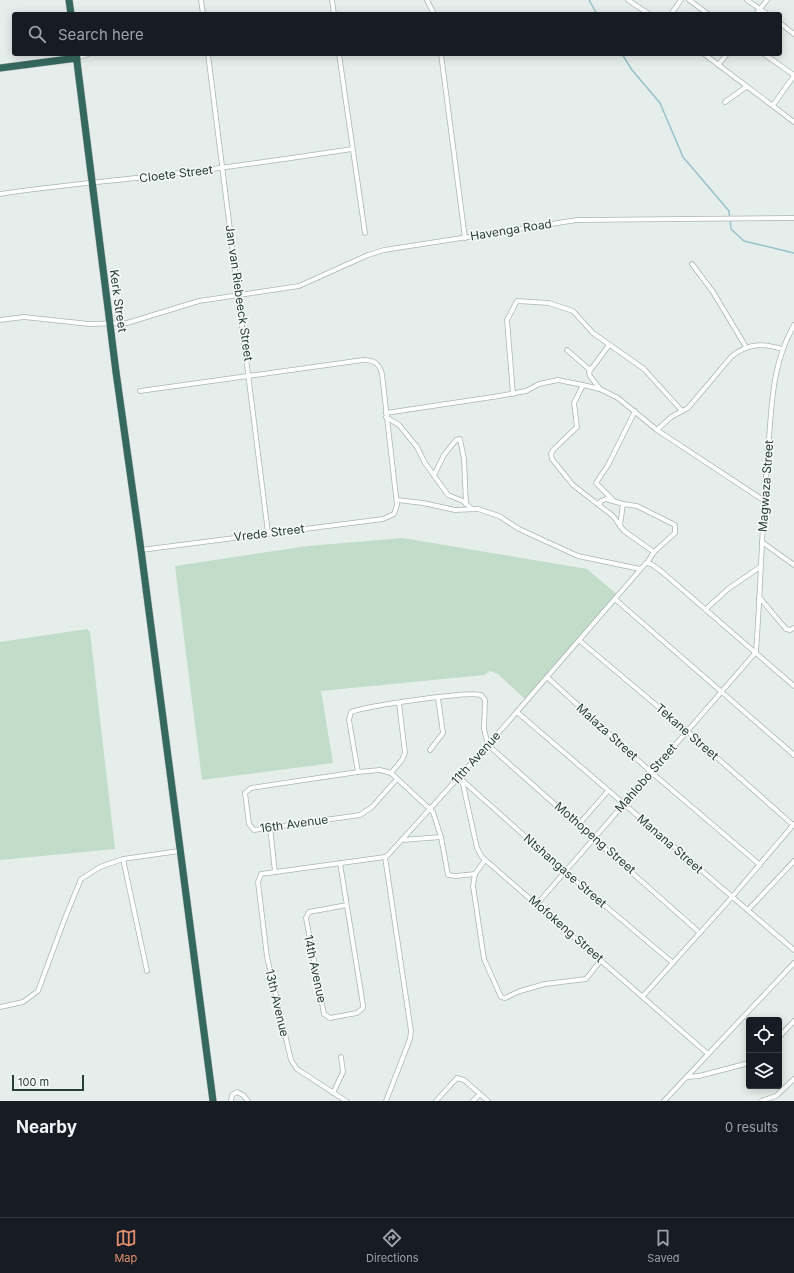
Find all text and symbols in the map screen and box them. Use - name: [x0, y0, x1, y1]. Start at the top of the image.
- search box: [12, 12, 782, 56]
- icon: search: [26, 23, 48, 45]
- text: Search here: [58, 25, 144, 44]
- street label: Cloete Street: [138, 162, 214, 185]
- street label: Havenga Road: [469, 216, 553, 243]
- street label: Jan van Riebeeck Street: [222, 224, 257, 362]
- street label: Kerk Street: [107, 269, 130, 333]
- street label: Magwaza Street: [755, 439, 776, 532]
- street label: Vrede Street: [233, 521, 305, 544]
- street label: Malaza Street: [573, 700, 641, 763]
- street label: Tekane Street: [653, 700, 722, 763]
- street label: 11th Avenue: [448, 728, 503, 787]
- street label: Mahlobo Street: [612, 740, 680, 815]
- street label: Mothopeng Street: [552, 798, 639, 877]
- street label: 16th Avenue: [259, 811, 329, 836]
- street label: Manana Street: [634, 811, 706, 876]
- street label: Ntshangase Street: [521, 831, 610, 911]
- street label: Mofokeng Street: [526, 892, 607, 965]
- street label: 14th Avenue: [301, 933, 330, 1004]
- street label: 13th Avenue: [262, 968, 293, 1038]
- map controls: [746, 1017, 782, 1089]
- button: locate: [746, 1017, 782, 1053]
- button: layers: [746, 1053, 782, 1089]
- scale bar: [12, 1073, 84, 1092]
- text: 100 m: [18, 1075, 49, 1089]
- text: Nearby: [16, 1117, 77, 1137]
- text: 0 results: [725, 1119, 778, 1135]
- tab: Map: [114, 1227, 137, 1265]
- tab: Directions: [366, 1227, 419, 1265]
- tab: Saved: [647, 1227, 680, 1265]

